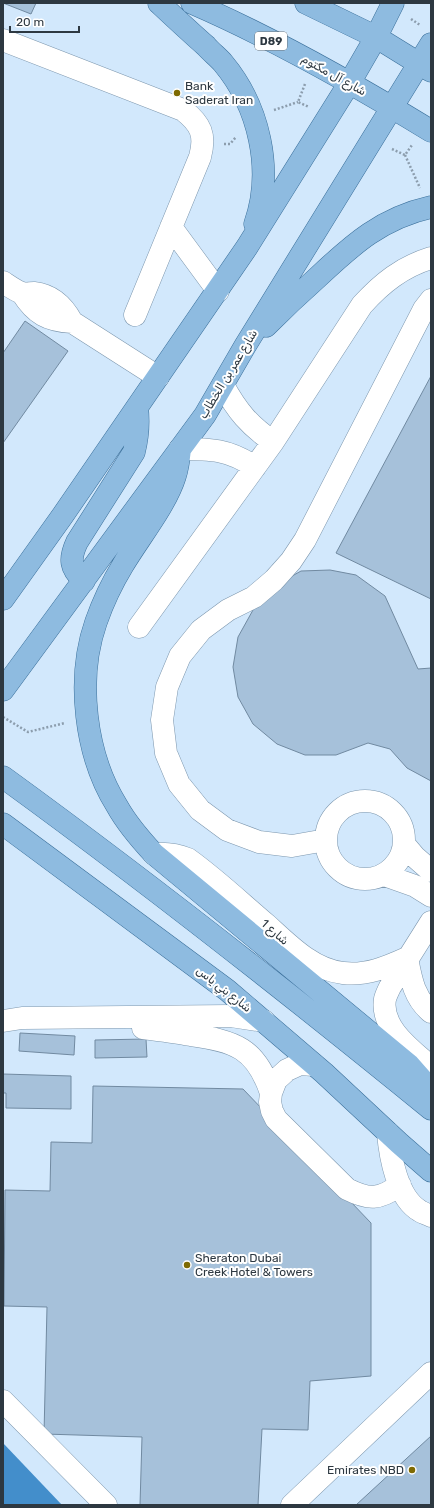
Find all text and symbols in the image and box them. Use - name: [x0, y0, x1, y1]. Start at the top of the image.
- scale bar: [10, 8, 79, 34]
- text: 20 m: [16, 15, 44, 29]
- road number: D89: [255, 32, 287, 50]
- street label: شارع آل مكتوم: [298, 51, 369, 100]
- place label: Bank Saderat Iran: [185, 79, 253, 107]
- marker: Bank Saderat Iran: [172, 88, 182, 98]
- street label: شارع عمر بن الخطاب: [196, 327, 262, 422]
- street label: شارع 1: [257, 916, 292, 949]
- street label: شارع بني ياس: [192, 963, 254, 1017]
- place label: Sheraton Dubai Creek Hotel & Towers: [195, 1251, 313, 1279]
- marker: Sheraton Dubai Creek Hotel & Towers: [182, 1260, 192, 1270]
- place label: Emirates NBD: [327, 1463, 404, 1477]
- marker: Emirates NBD: [407, 1465, 417, 1475]

